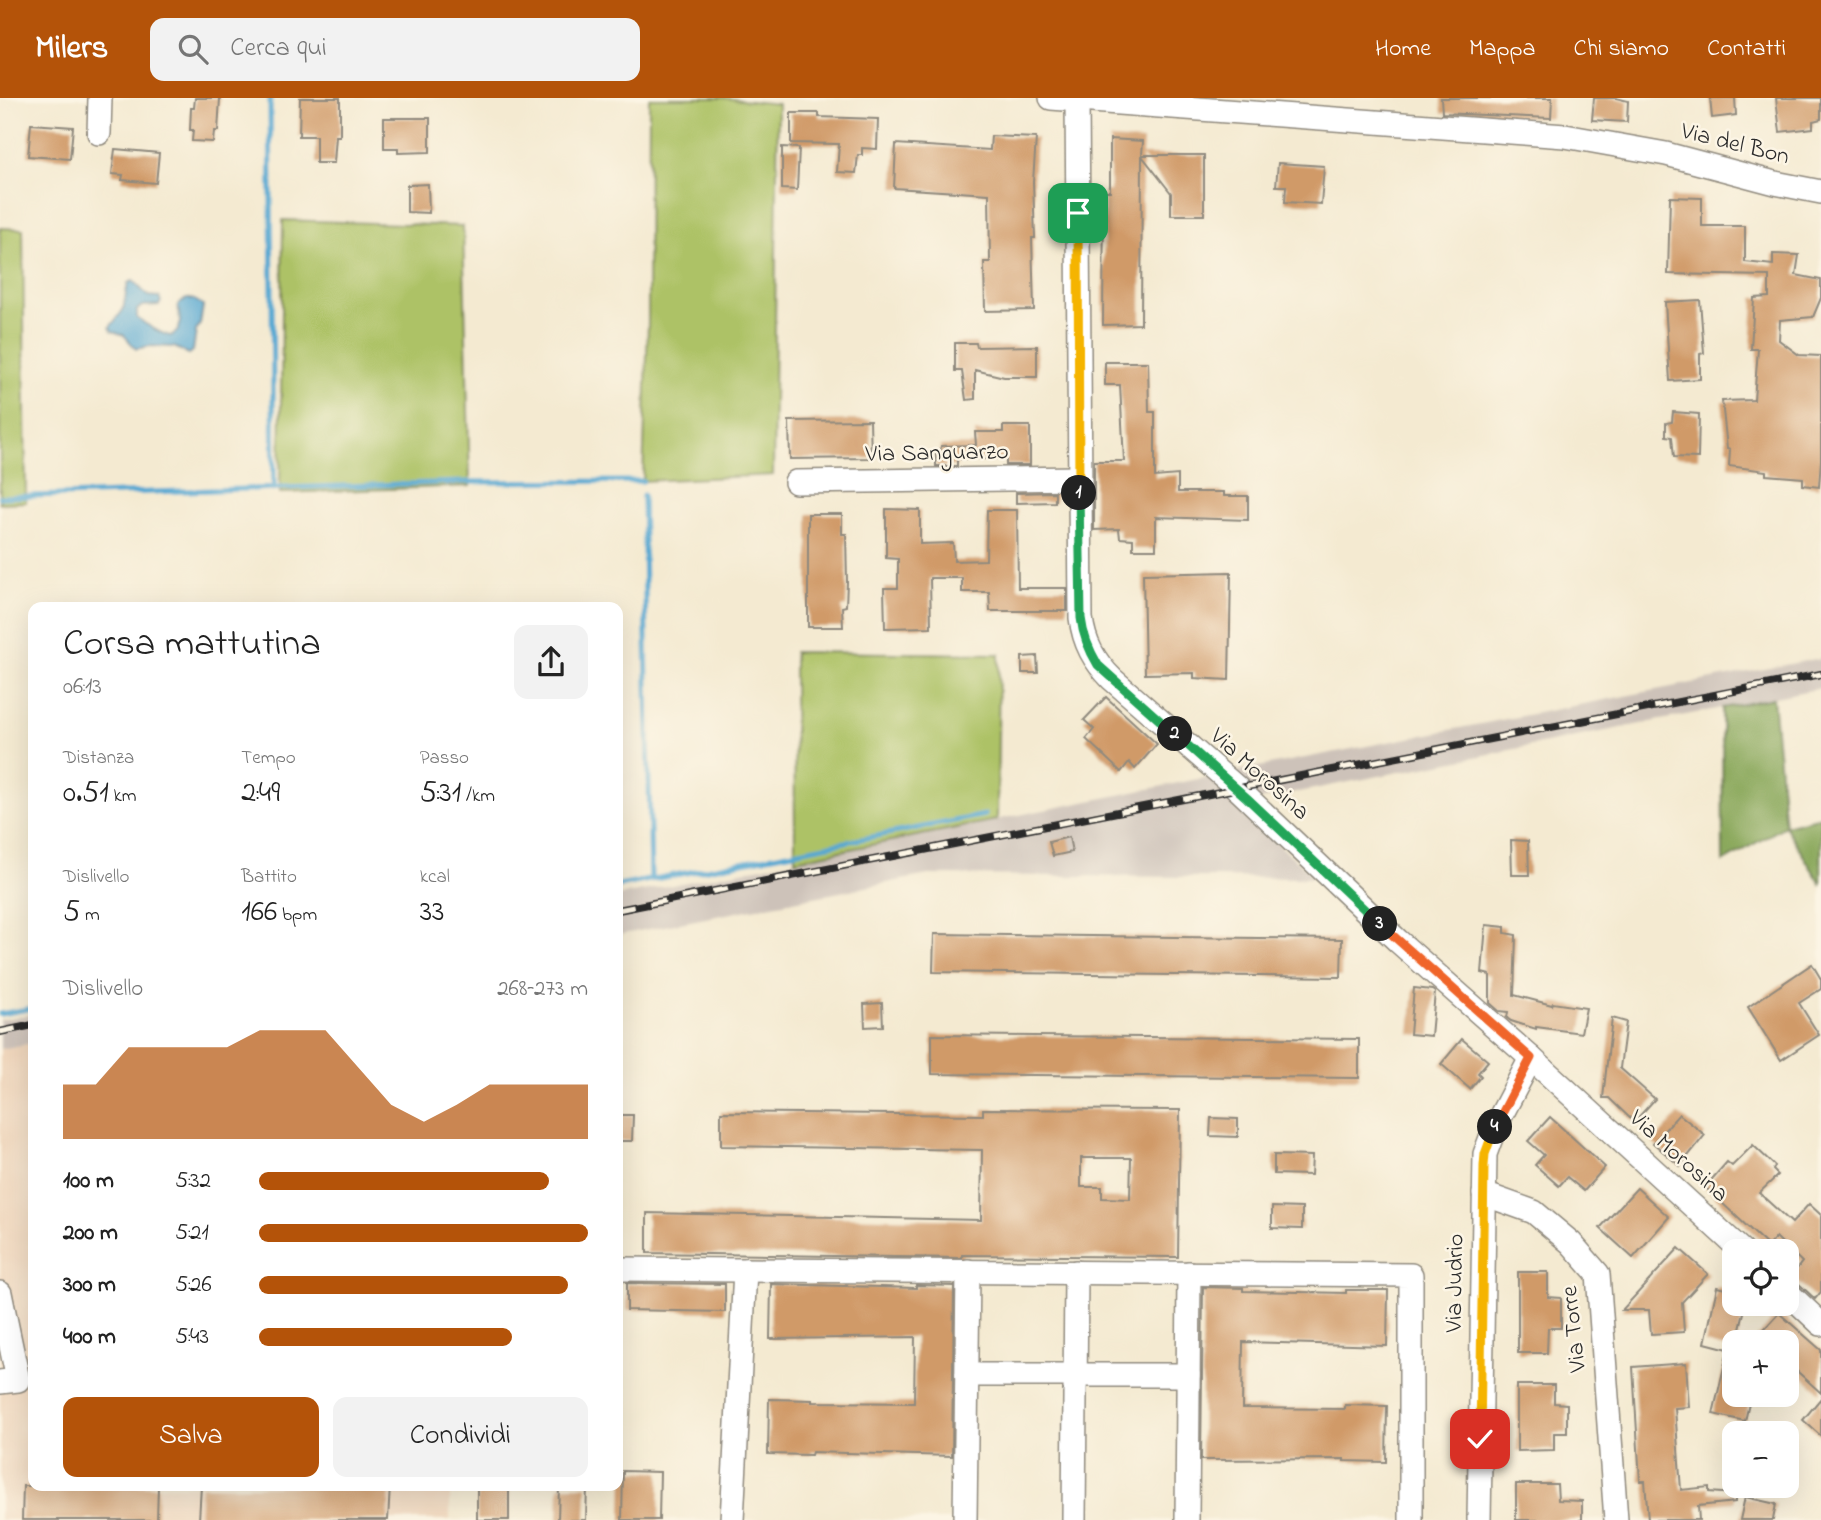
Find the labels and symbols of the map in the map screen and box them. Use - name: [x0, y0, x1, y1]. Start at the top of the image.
- street label: Via del Bon: [1676, 114, 1793, 175]
- pin: [1048, 183, 1108, 243]
- street label: Via Sanguarzo: [864, 435, 1009, 473]
- pin: 1: [1062, 476, 1096, 510]
- pin: 2: [1158, 716, 1192, 752]
- street label: Via Morosina: [1200, 720, 1317, 830]
- pin: 3: [1362, 906, 1398, 942]
- street label: Via Morosina: [1619, 1102, 1736, 1212]
- pin: 4: [1478, 1110, 1512, 1144]
- street label: Via Judrio: [1438, 1233, 1474, 1334]
- street label: Via Torre: [1553, 1284, 1597, 1375]
- pin: [1450, 1409, 1510, 1469]

